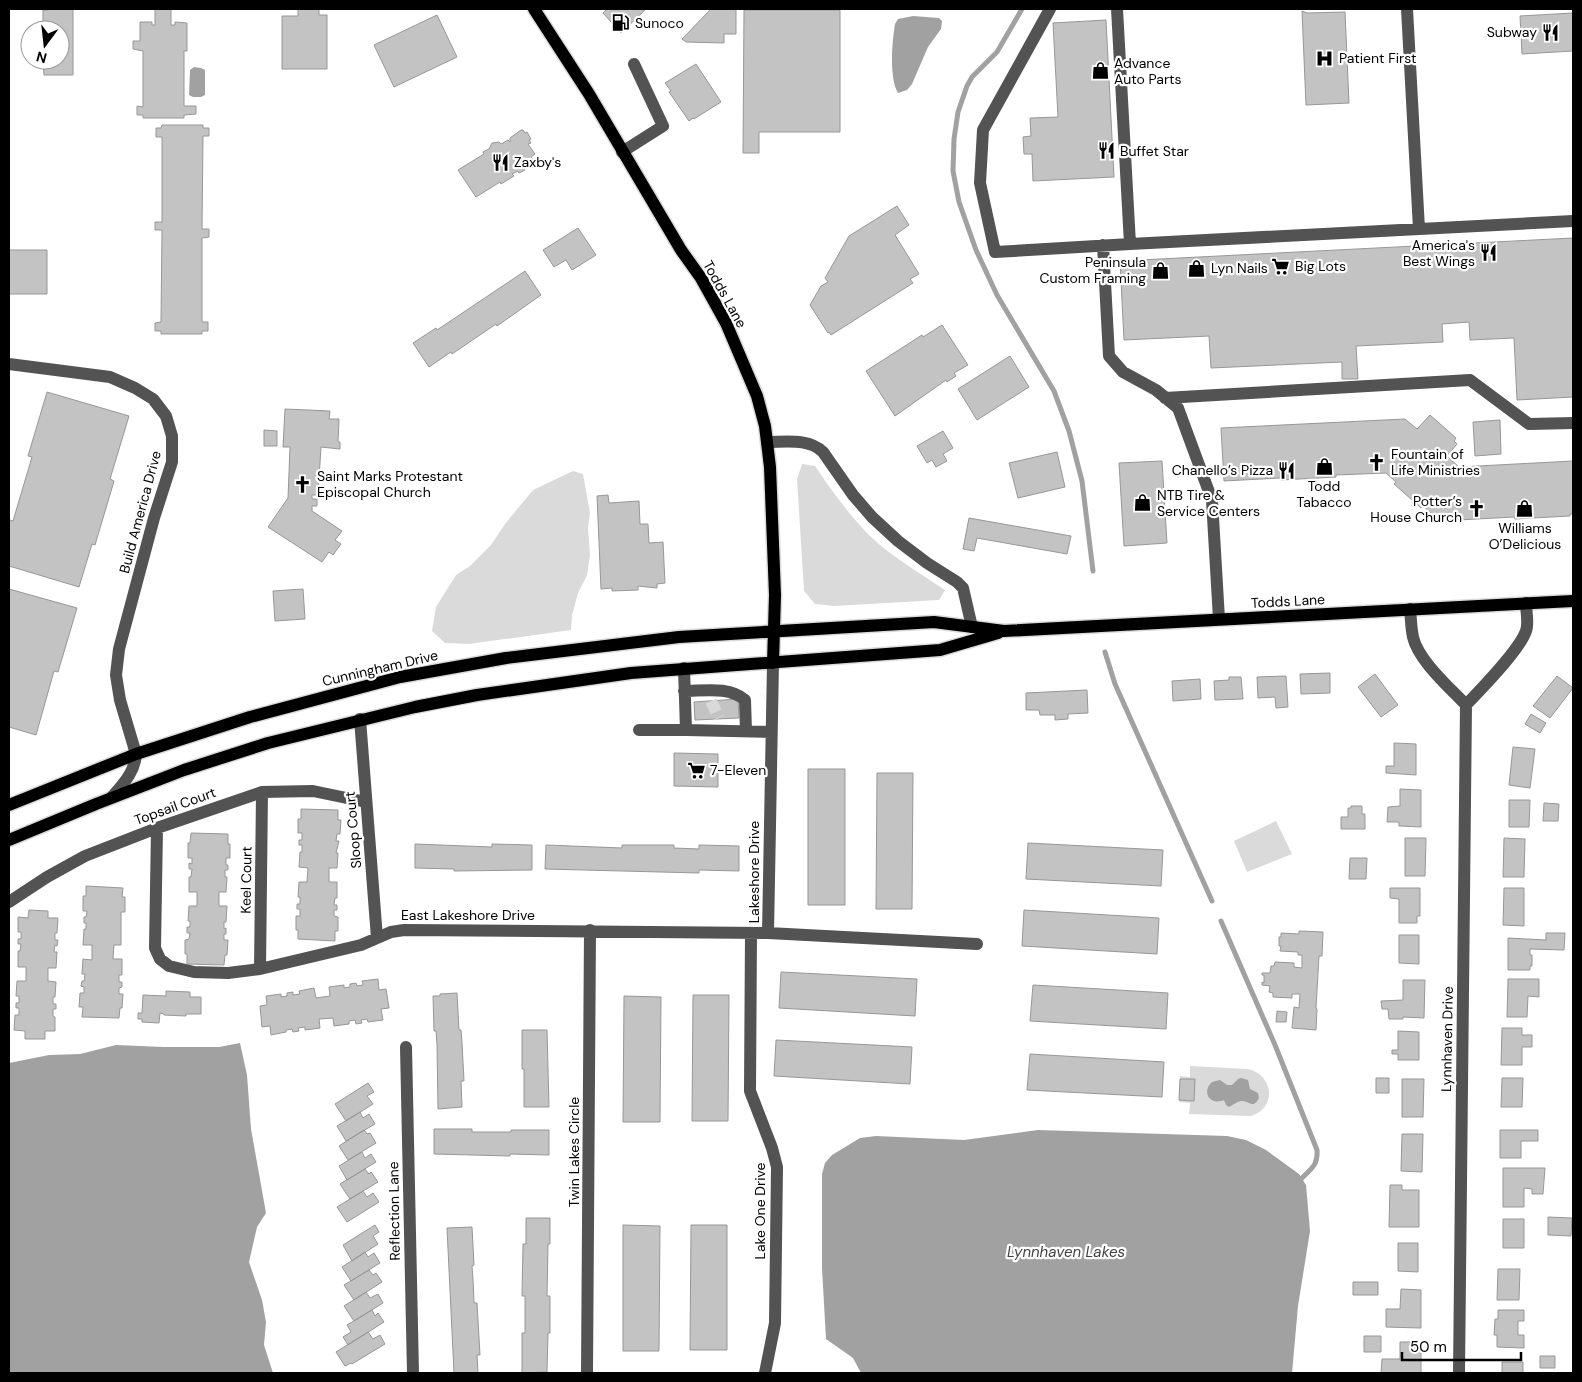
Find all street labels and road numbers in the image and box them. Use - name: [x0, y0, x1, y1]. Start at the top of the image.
- street label: Todds Lane: [699, 257, 751, 331]
- street label: Build America Drive: [115, 449, 165, 575]
- street label: Todds Lane: [1250, 590, 1326, 612]
- street label: Cunningham Drive: [320, 646, 440, 690]
- street label: Topsail Court: [132, 783, 218, 829]
- street label: Sloop Court: [341, 791, 365, 869]
- street label: Lakeshore Drive: [745, 821, 763, 923]
- street label: Keel Court: [236, 846, 256, 914]
- street label: East Lakeshore Drive: [401, 906, 535, 924]
- street label: Lynnhaven Drive: [1437, 986, 1457, 1092]
- street label: Twin Lakes Circle: [565, 1097, 583, 1207]
- street label: Reflection Lane: [384, 1161, 404, 1261]
- street label: Lake One Drive: [751, 1162, 769, 1259]

